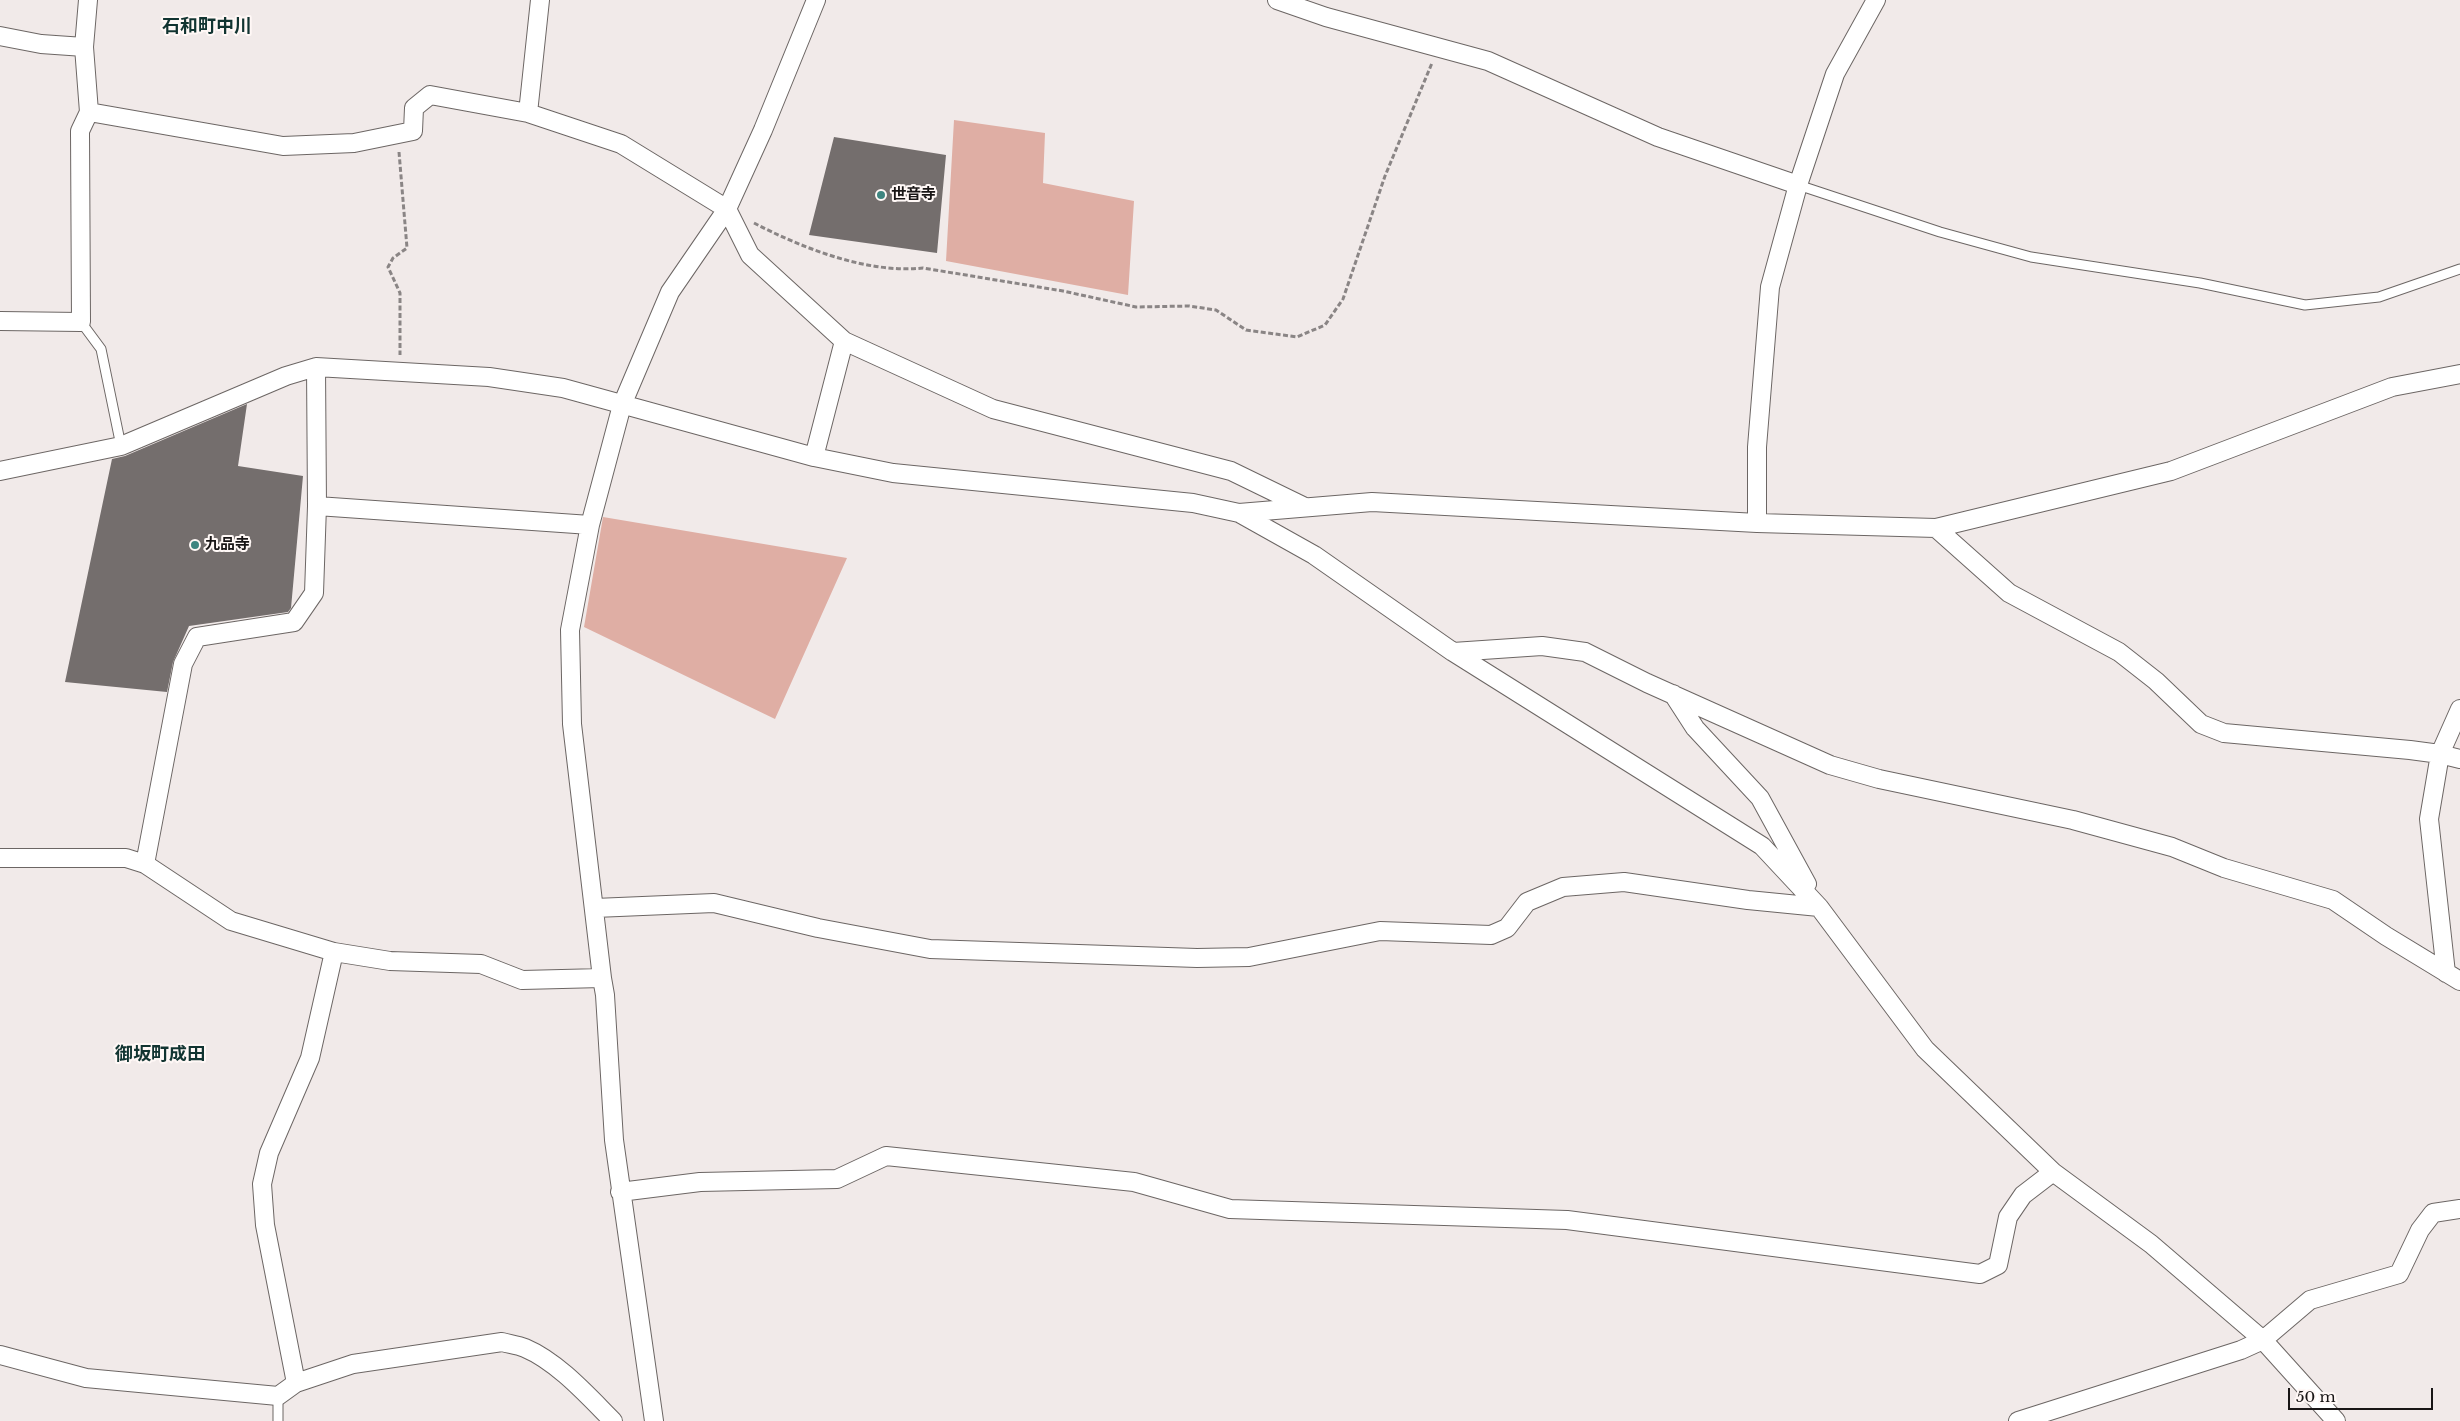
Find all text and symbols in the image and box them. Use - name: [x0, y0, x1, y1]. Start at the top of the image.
- district label: 石和町中川: [162, 16, 252, 38]
- place label: 世音寺: [891, 186, 936, 204]
- marker: 世音寺: [875, 189, 887, 201]
- place label: 九品寺: [205, 536, 250, 554]
- marker: 九品寺: [189, 539, 201, 551]
- district label: 御坂町成田: [115, 1044, 205, 1066]
- scale bar: [2290, 1378, 2435, 1410]
- text: 50 m: [2296, 1387, 2336, 1406]

